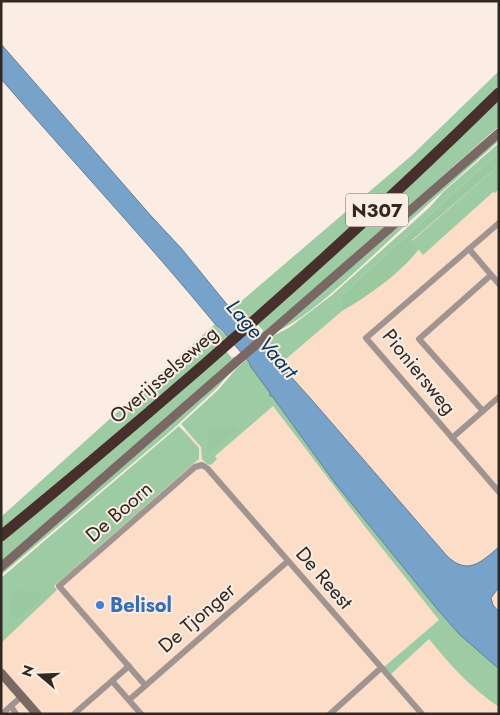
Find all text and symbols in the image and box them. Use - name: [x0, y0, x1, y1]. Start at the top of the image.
- road number: N307: [346, 194, 408, 226]
- water label: Lage Vaart: [219, 293, 305, 386]
- street label: Overijsselseweg: [103, 319, 225, 431]
- street label: Pioniersweg: [375, 323, 463, 421]
- street label: De Boorn: [79, 475, 159, 549]
- street label: De Reest: [289, 540, 360, 616]
- street label: De Tjonger: [152, 576, 242, 660]
- place label: Belisol: [110, 591, 172, 620]
- marker: Belisol: [94, 599, 106, 611]
- north arrow: [15, 650, 65, 700]
- text: N: [16, 662, 39, 679]

